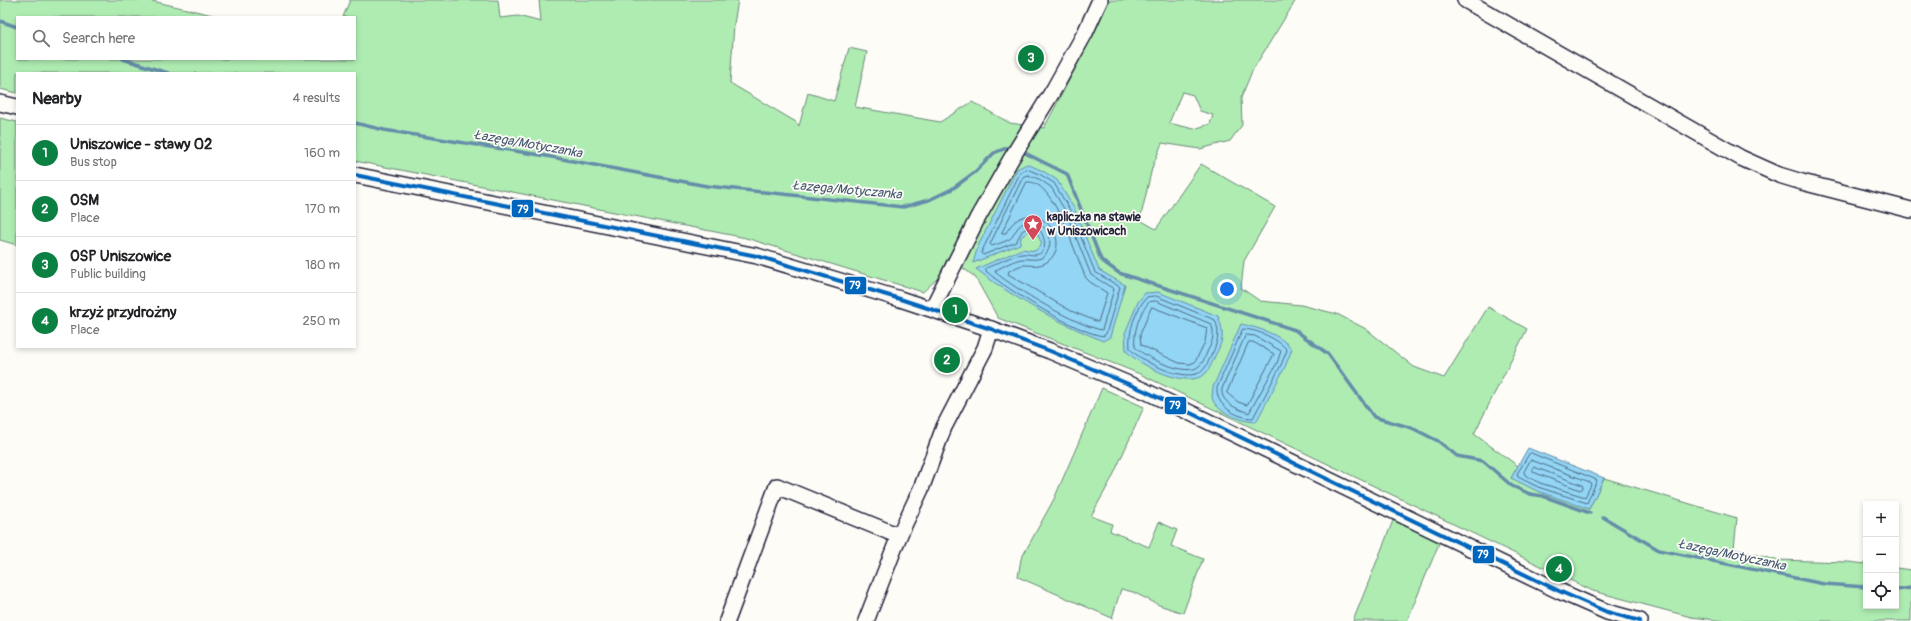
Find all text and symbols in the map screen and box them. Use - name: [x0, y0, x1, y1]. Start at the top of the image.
- search box: [16, 16, 356, 60]
- icon: search: [30, 27, 52, 49]
- text: Search here: [62, 29, 135, 48]
- pin: 3: [1018, 43, 1044, 73]
- text: Nearby: [32, 88, 81, 109]
- text: 4 results: [293, 90, 340, 106]
- water label: Łazęga/Motyczanka: [473, 127, 584, 162]
- text: Uniszowice - stawy 02: [70, 135, 212, 154]
- text: 1: [42, 145, 48, 161]
- text: 160 m: [304, 145, 340, 161]
- text: Bus stop: [70, 154, 117, 170]
- water label: Łazęga/Motyczanka: [792, 177, 903, 203]
- text: OSM: [70, 191, 99, 210]
- line badge: 79: [511, 199, 534, 218]
- text: 2: [41, 201, 49, 217]
- text: 170 m: [305, 201, 340, 217]
- text: 79: [517, 203, 529, 216]
- text: Place: [70, 210, 99, 226]
- place label: kapliczka na stawie w Uniszowicach: [1046, 210, 1142, 239]
- place icon: kapliczka na stawie w Uniszowicach: [1022, 213, 1044, 241]
- text: OSP Uniszowice: [70, 247, 171, 266]
- text: 3: [41, 257, 49, 273]
- text: 180 m: [305, 257, 340, 273]
- text: Public building: [70, 266, 146, 282]
- line badge: 79: [844, 276, 867, 295]
- text: 79: [849, 279, 861, 292]
- your location: [1217, 279, 1237, 299]
- pin: 1: [942, 295, 968, 325]
- text: krzyż przydrożny: [70, 303, 176, 322]
- text: 4: [41, 313, 49, 329]
- text: 250 m: [302, 313, 340, 329]
- text: Place: [70, 322, 99, 338]
- pin: 2: [934, 345, 960, 375]
- line badge: 79: [1164, 396, 1187, 415]
- text: 79: [1169, 399, 1181, 412]
- map controls: [1863, 501, 1899, 609]
- button: +: [1863, 501, 1899, 537]
- water label: Łazęga/Motyczanka: [1677, 536, 1788, 574]
- button: −: [1863, 537, 1899, 573]
- line badge: 79: [1472, 545, 1495, 564]
- text: 79: [1477, 548, 1489, 561]
- pin: 4: [1546, 554, 1572, 584]
- button: locate: [1863, 573, 1899, 609]

